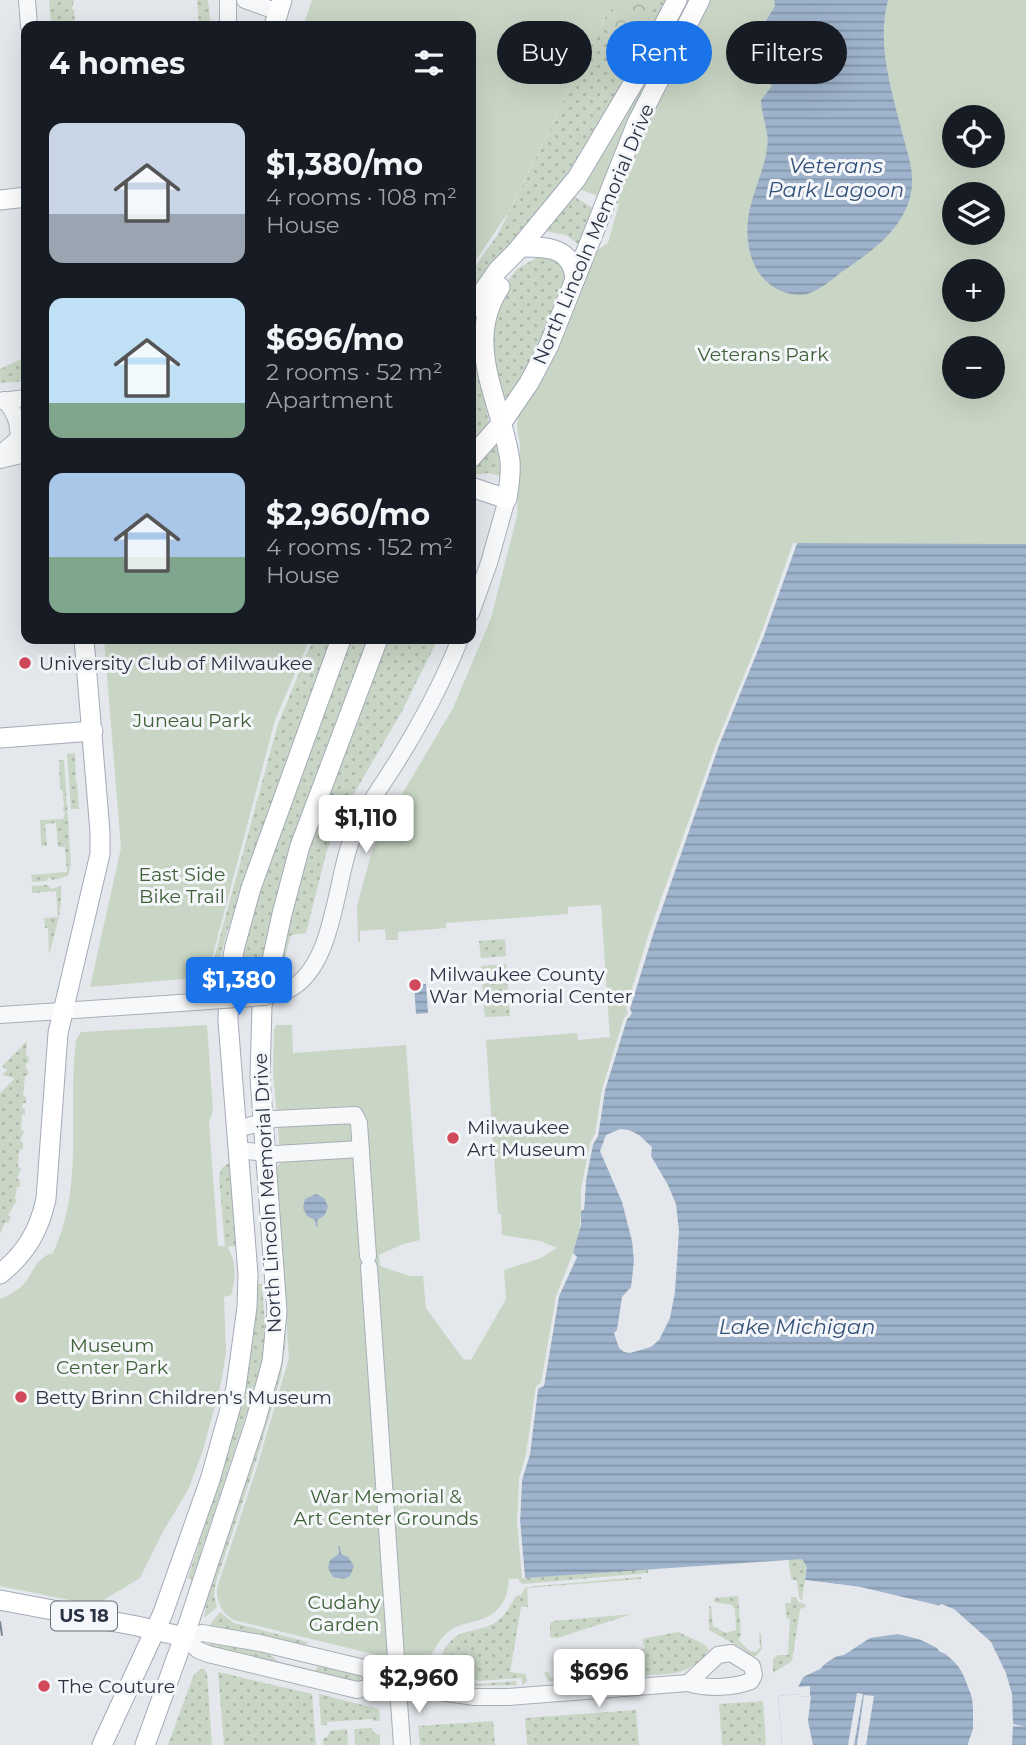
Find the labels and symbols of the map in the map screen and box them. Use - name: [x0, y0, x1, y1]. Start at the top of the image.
- street label: North Lincoln Memorial Drive: [528, 101, 659, 368]
- water label: Veterans Park Lagoon: [768, 153, 904, 202]
- park label: Veterans Park: [697, 343, 829, 366]
- place label: University Club of Milwaukee: [39, 652, 313, 675]
- marker: University Club of Milwaukee: [17, 655, 33, 671]
- park label: Juneau Park: [132, 709, 252, 732]
- pin: $1,110: [309, 796, 423, 855]
- park label: East Side Bike Trail: [139, 863, 225, 908]
- pin: $1,380: [182, 958, 296, 1017]
- place label: Milwaukee County War Memorial Center: [429, 963, 632, 1008]
- marker: Milwaukee County War Memorial Center: [407, 977, 423, 993]
- street label: North Lincoln Memorial Drive: [249, 1052, 286, 1334]
- place label: Milwaukee Art Museum: [467, 1116, 586, 1161]
- marker: Milwaukee Art Museum: [445, 1130, 461, 1146]
- water label: Lake Michigan: [719, 1314, 875, 1339]
- park label: Museum Center Park: [56, 1334, 169, 1379]
- place label: Betty Brinn Children's Museum: [35, 1386, 332, 1409]
- marker: Betty Brinn Children's Museum: [13, 1389, 29, 1405]
- park label: War Memorial & Art Center Grounds: [294, 1485, 478, 1530]
- park label: Cudahy Garden: [308, 1591, 381, 1636]
- road number: US 18: [51, 1602, 117, 1630]
- pin: $696: [558, 1650, 640, 1709]
- pin: $2,960: [362, 1656, 476, 1715]
- place label: The Couture: [58, 1675, 175, 1698]
- marker: The Couture: [36, 1678, 52, 1694]

